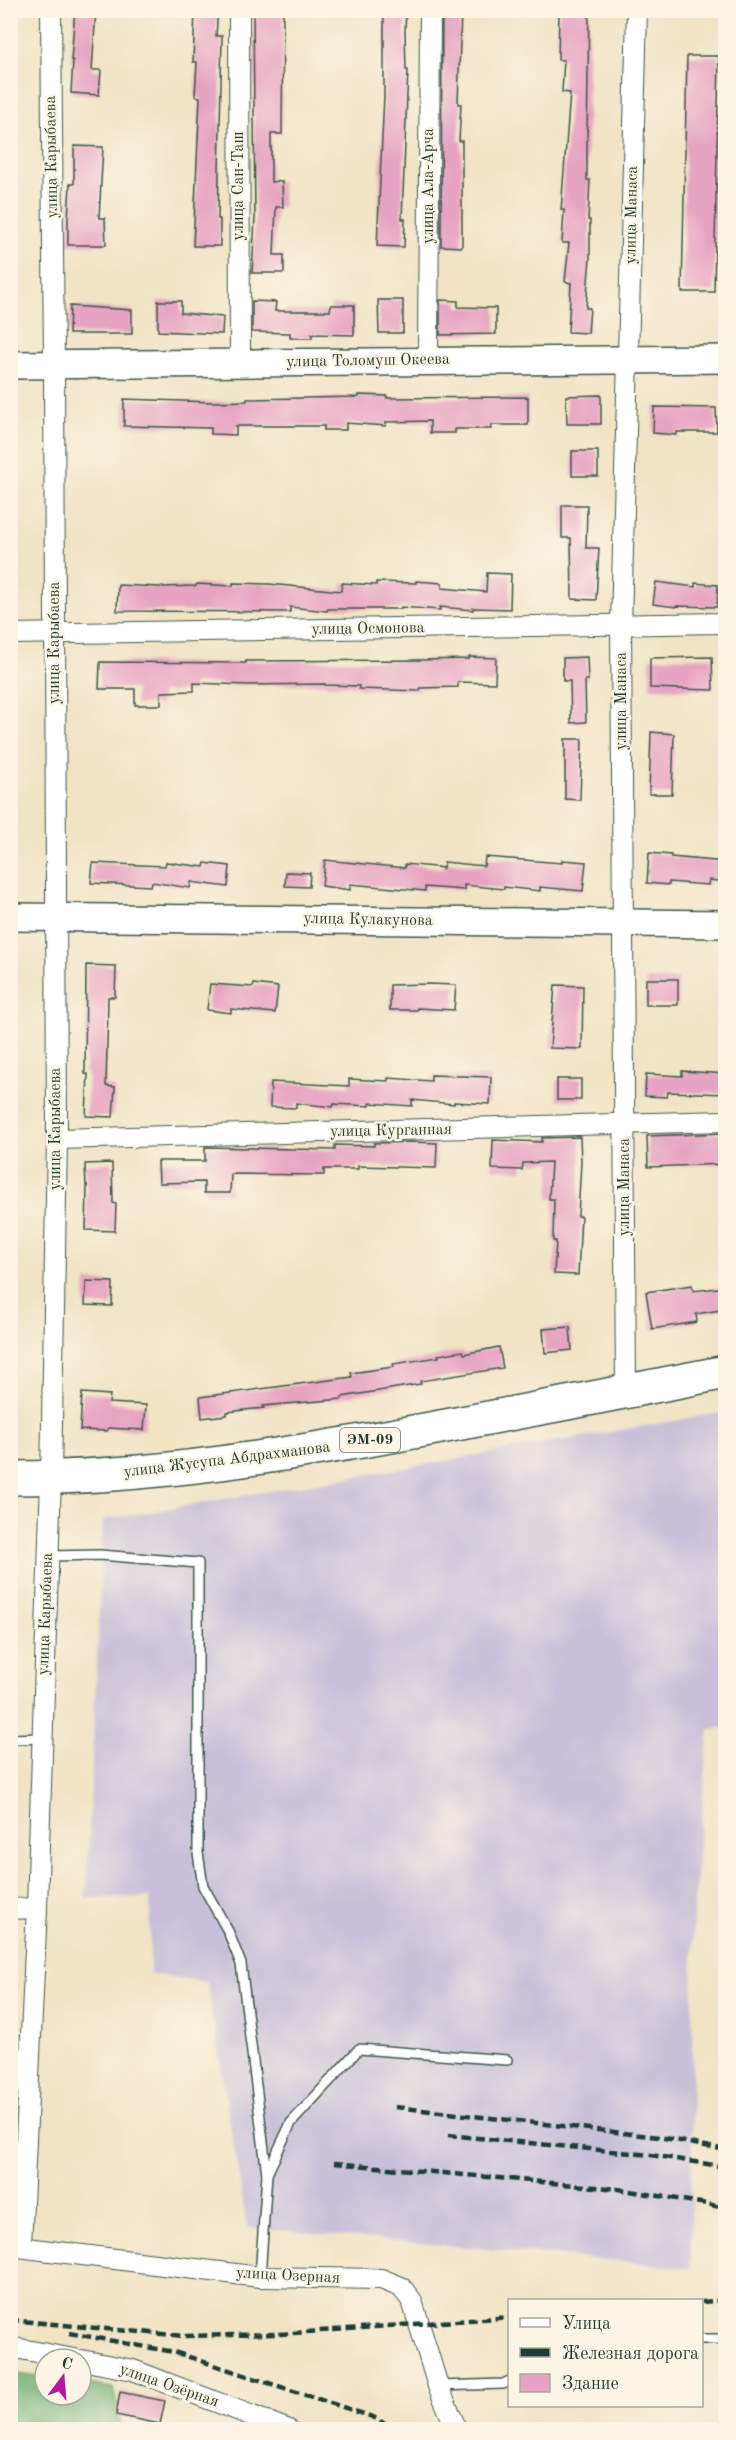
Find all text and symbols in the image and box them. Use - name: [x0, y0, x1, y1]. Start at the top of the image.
- street label: улица Карыбаева: [43, 95, 61, 218]
- street label: улица Ала-Арча: [421, 128, 437, 244]
- street label: улица Сан-Таш: [231, 131, 247, 241]
- street label: улица Манаса: [623, 166, 641, 264]
- street label: улица Толомуш Океева: [286, 352, 450, 370]
- street label: улица Карыбаева: [47, 582, 63, 704]
- street label: улица Осмонова: [311, 620, 425, 638]
- street label: улица Манаса: [614, 652, 630, 750]
- street label: улица Кулакунова: [303, 911, 433, 929]
- street label: улица Карыбаева: [48, 1068, 64, 1190]
- street label: улица Курганная: [330, 1122, 452, 1140]
- street label: улица Манаса: [617, 1138, 633, 1236]
- road number: ЭМ-09: [340, 1428, 400, 1452]
- street label: улица Жусупа Абдрахманова: [123, 1439, 331, 1481]
- street label: улица Карыбаева: [36, 1552, 56, 1676]
- street label: улица Озерная: [236, 2265, 340, 2287]
- legend: [508, 2299, 703, 2407]
- text: Улица: [562, 2315, 611, 2333]
- text: Железная дорога: [562, 2345, 699, 2363]
- north arrow: [33, 2347, 93, 2407]
- text: С: [59, 2355, 74, 2374]
- street label: улица Озёрная: [117, 2361, 221, 2411]
- text: Здание: [562, 2375, 619, 2393]

